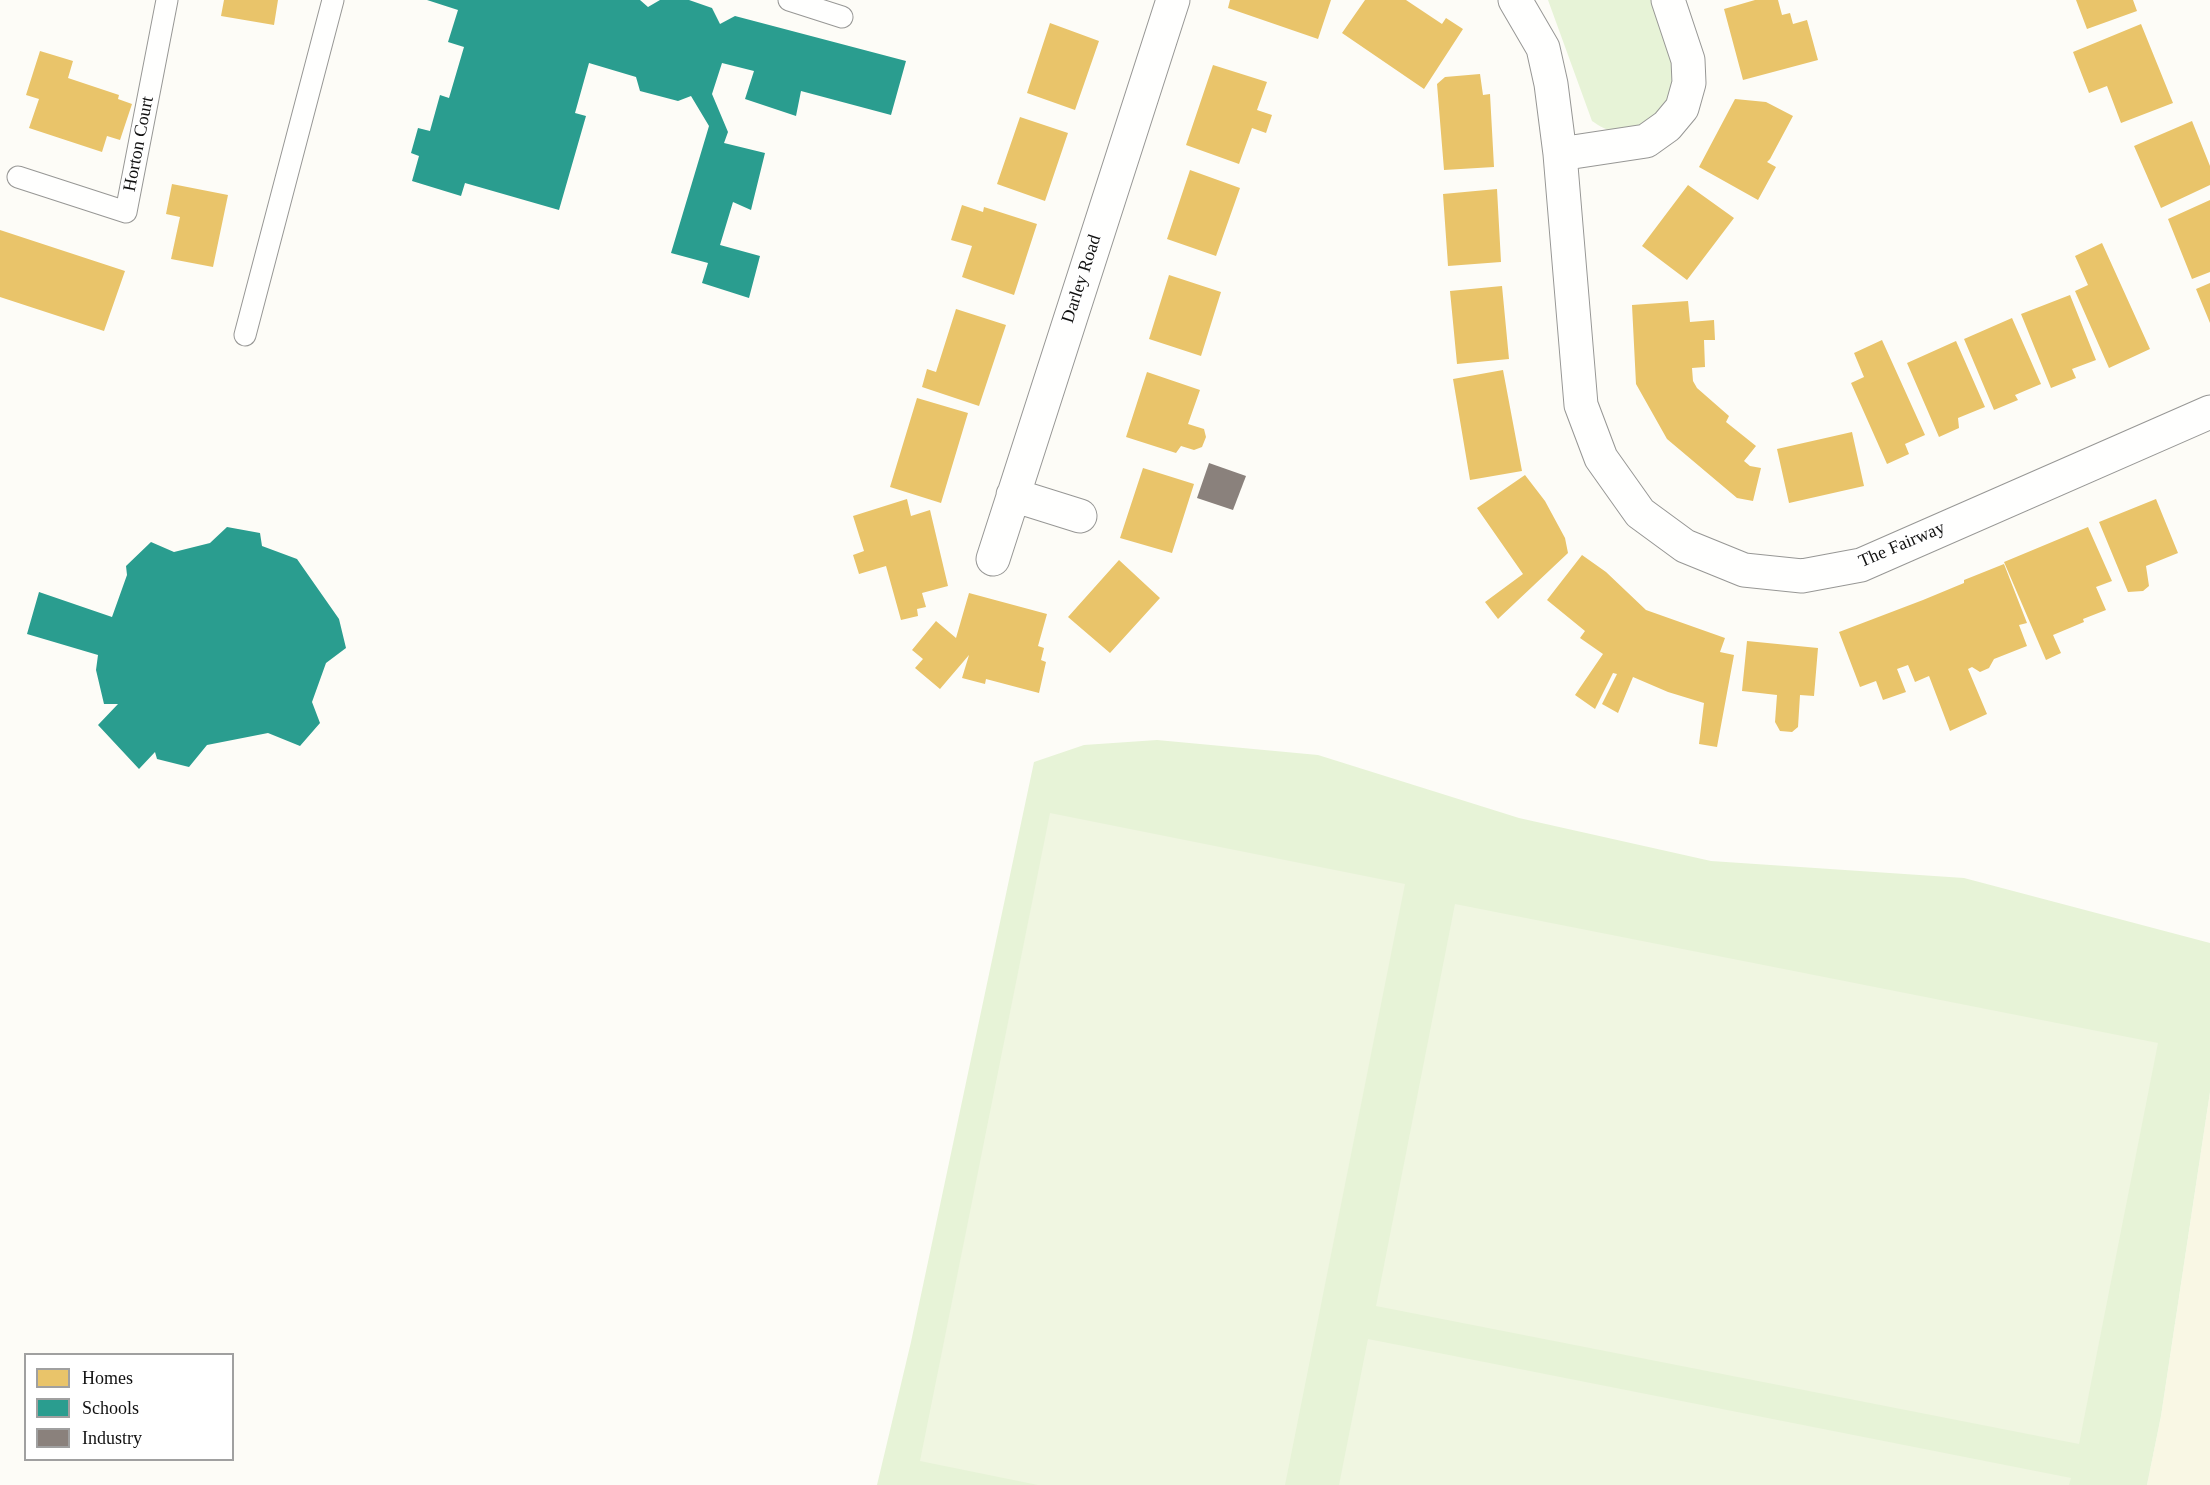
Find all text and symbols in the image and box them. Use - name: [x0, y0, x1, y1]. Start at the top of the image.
- street label: Horton Court: [119, 95, 159, 193]
- street label: Darley Road: [1058, 232, 1106, 326]
- street label: The Fairway: [1856, 517, 1948, 573]
- legend: [24, 1353, 234, 1461]
- text: Homes: [82, 1368, 133, 1388]
- text: Schools: [82, 1398, 139, 1418]
- text: Industry: [82, 1428, 142, 1448]

